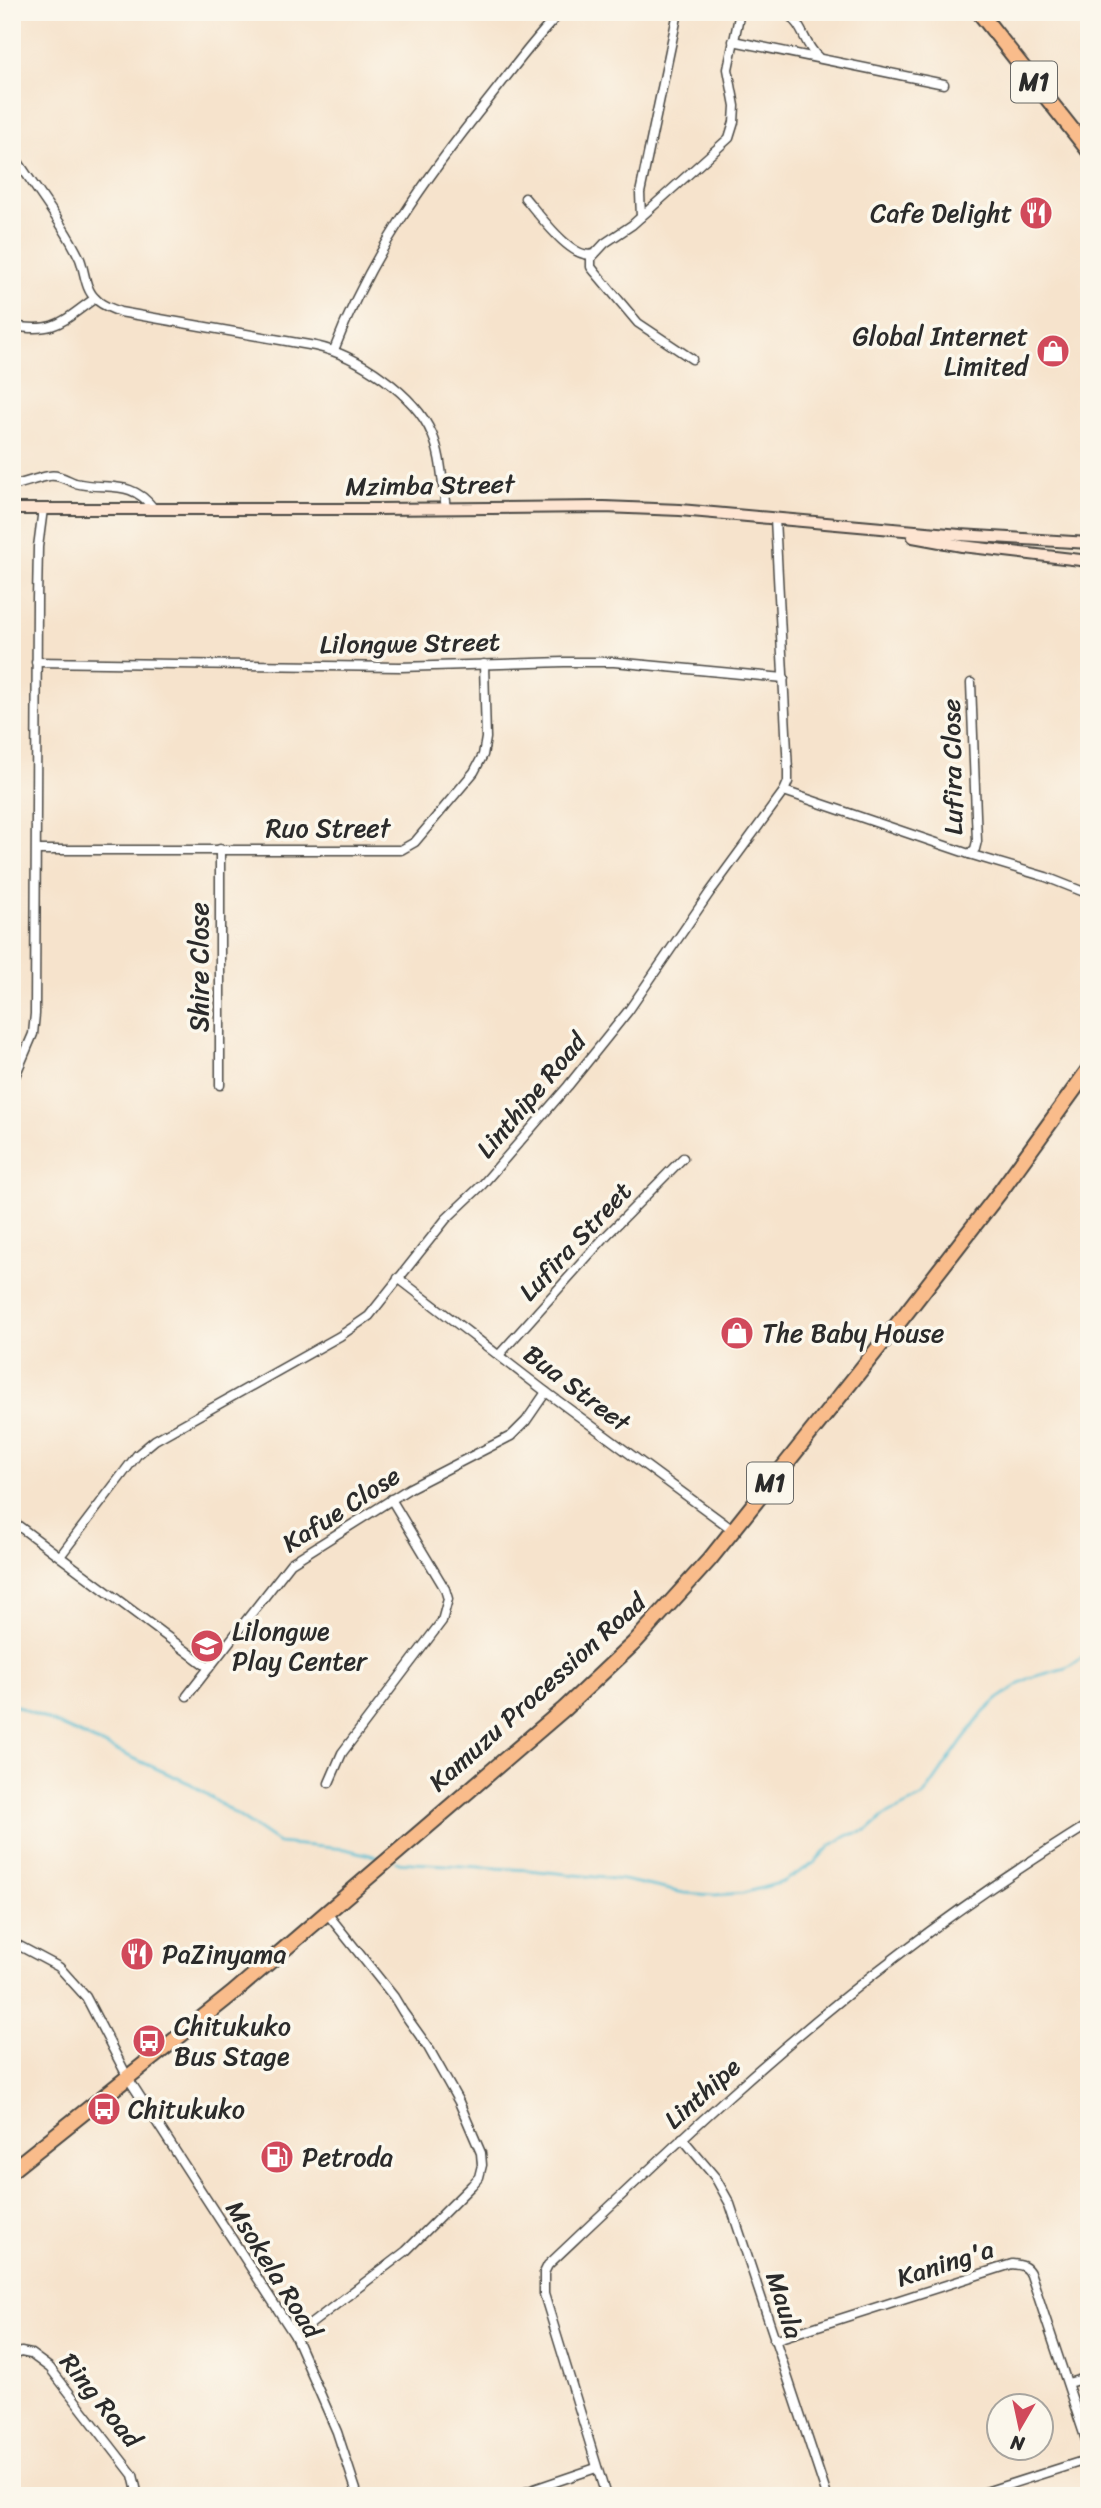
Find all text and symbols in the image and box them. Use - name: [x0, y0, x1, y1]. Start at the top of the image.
- road number: M1: [1011, 61, 1057, 102]
- place label: Cafe Delight: [870, 190, 1012, 236]
- restaurant icon: Cafe Delight: [1017, 194, 1055, 232]
- place label: Global Internet Limited: [852, 313, 1030, 389]
- shop icon: Global Internet Limited: [1034, 332, 1072, 370]
- street label: Mzimba Street: [345, 461, 516, 509]
- street label: Lilongwe Street: [319, 618, 501, 668]
- street label: Lufira Close: [928, 699, 976, 835]
- street label: Ruo Street: [266, 805, 392, 851]
- street label: Shire Close: [176, 902, 222, 1032]
- street label: Linthipe Road: [464, 1019, 600, 1169]
- street label: Lufira Street: [507, 1170, 643, 1312]
- place label: The Baby House: [762, 1310, 944, 1356]
- shop icon: The Baby House: [718, 1314, 756, 1352]
- street label: Bua Street: [513, 1332, 642, 1445]
- street label: Kafue Close: [272, 1453, 410, 1565]
- road number: M1: [747, 1462, 793, 1504]
- street label: Kamuzu Procession Road: [417, 1579, 659, 1803]
- place label: Lilongwe Play Center: [232, 1608, 368, 1684]
- school or university icon: Lilongwe Play Center: [188, 1627, 226, 1665]
- place label: PaZinyama: [162, 1931, 287, 1977]
- restaurant icon: PaZinyama: [118, 1935, 156, 1973]
- place label: Chitukuko Bus Stage: [174, 2003, 291, 2079]
- bus stop icon: Chitukuko Bus Stage: [130, 2022, 168, 2060]
- street label: Linthipe: [653, 2045, 752, 2141]
- place label: Chitukuko: [128, 2086, 245, 2132]
- bus stop icon: Chitukuko: [85, 2090, 123, 2128]
- place label: Petroda: [302, 2134, 393, 2180]
- fuel station icon: Petroda: [258, 2138, 296, 2176]
- street label: Msokela Road: [213, 2190, 336, 2350]
- street label: Kaning'a: [890, 2226, 1000, 2300]
- street label: Maula: [753, 2265, 817, 2345]
- street label: Ring Road: [48, 2342, 156, 2460]
- north arrow: [986, 2392, 1056, 2462]
- text: N: [1008, 2426, 1027, 2461]

